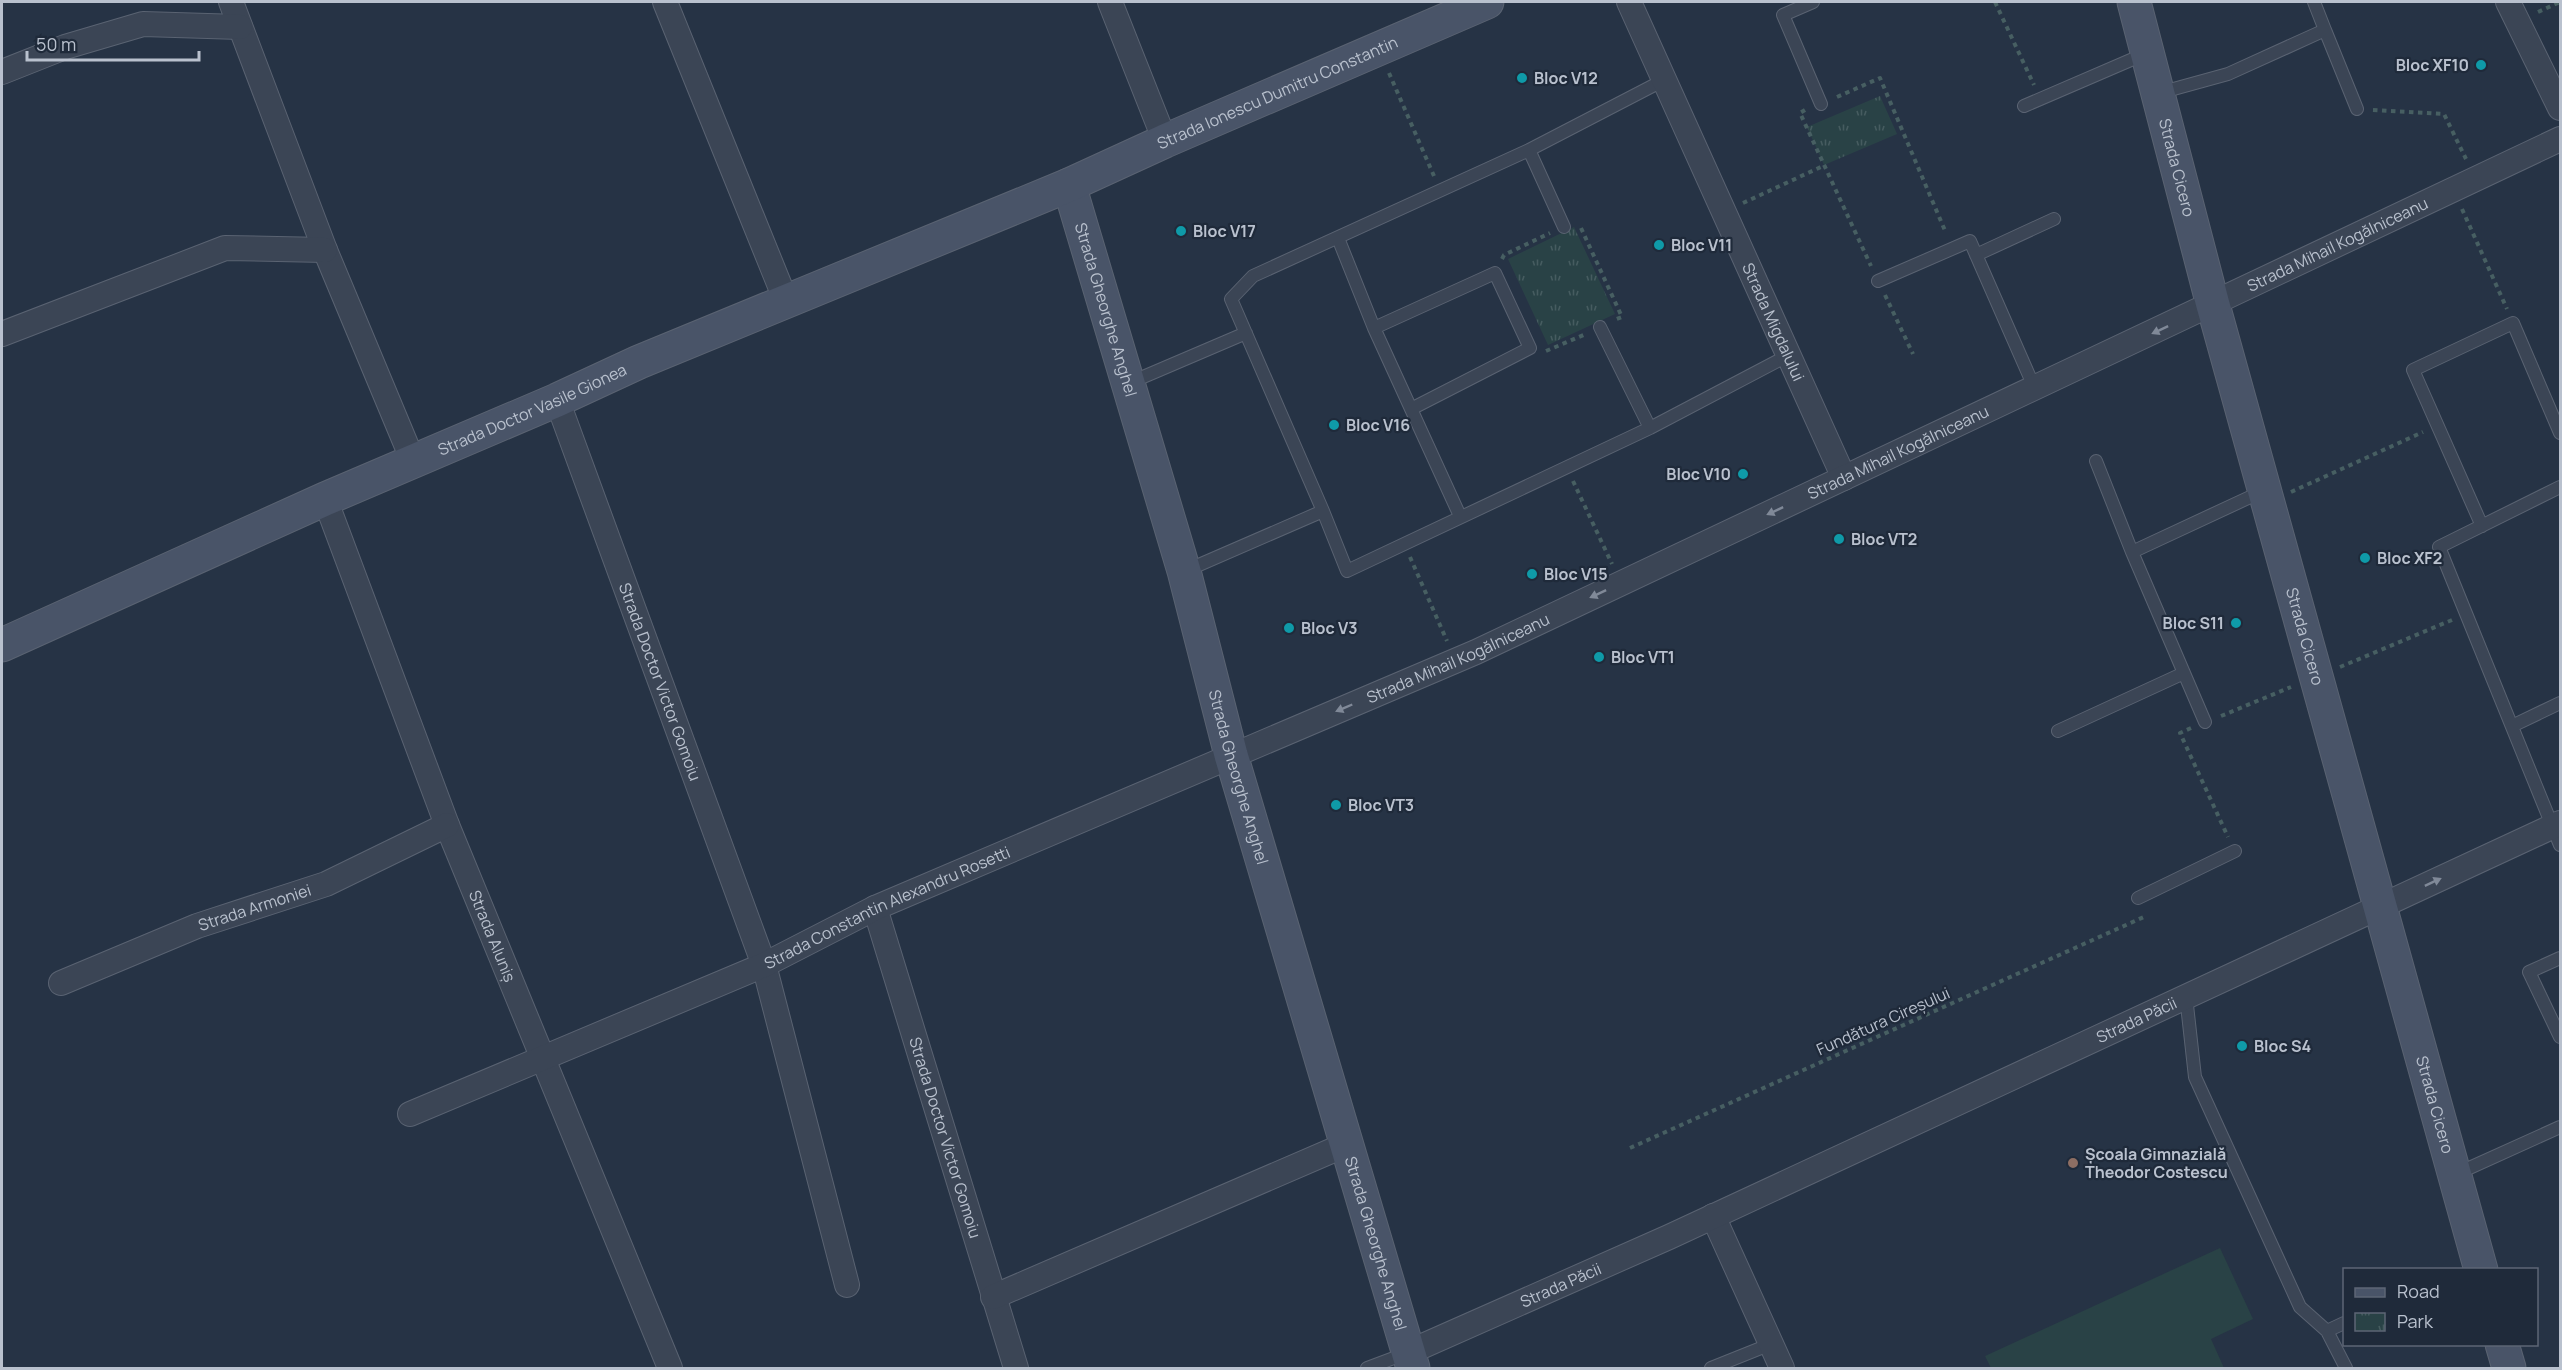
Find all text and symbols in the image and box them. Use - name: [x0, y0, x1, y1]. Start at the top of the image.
- scale bar: [27, 24, 200, 62]
- street label: Strada Ionescu Dumitru Constantin: [1153, 31, 1401, 154]
- text: 50 m: [36, 32, 76, 56]
- place label: Bloc XF10: [2396, 54, 2469, 76]
- marker: Bloc XF10: [2474, 58, 2488, 72]
- place label: Bloc V12: [1534, 67, 1598, 89]
- marker: Bloc V12: [1515, 71, 1529, 85]
- street label: Strada Cicero: [2154, 116, 2200, 219]
- street label: Strada Mihail Kogălniceanu: [2243, 192, 2431, 297]
- street label: Strada Gheorghe Anghel: [1070, 220, 1142, 399]
- place label: Bloc V17: [1193, 220, 1256, 242]
- marker: Bloc V17: [1174, 224, 1188, 238]
- place label: Bloc V11: [1671, 234, 1732, 256]
- marker: Bloc V11: [1652, 238, 1666, 252]
- street label: Strada Migdalului: [1737, 259, 1810, 385]
- one-way arrow: [2152, 325, 2169, 334]
- street label: Strada Doctor Vasile Gionea: [434, 358, 630, 461]
- street label: Strada Mihail Kogălniceanu: [1804, 400, 1992, 505]
- place label: Bloc V16: [1346, 414, 1410, 436]
- marker: Bloc V16: [1327, 418, 1341, 432]
- place label: Bloc V10: [1666, 463, 1731, 485]
- marker: Bloc V10: [1736, 467, 1750, 481]
- one-way arrow: [1766, 507, 1783, 516]
- place label: Bloc VT2: [1851, 528, 1917, 550]
- marker: Bloc VT2: [1832, 532, 1846, 546]
- place label: Bloc XF2: [2377, 547, 2442, 569]
- marker: Bloc XF2: [2358, 551, 2372, 565]
- place label: Bloc V15: [1544, 563, 1608, 585]
- marker: Bloc V15: [1525, 567, 1539, 581]
- street label: Strada Doctor Victor Gomoiu: [614, 580, 707, 784]
- street label: Strada Cicero: [2281, 585, 2329, 688]
- one-way arrow: [1590, 590, 1607, 599]
- street label: Strada Mihail Kogălniceanu: [1363, 608, 1553, 708]
- place label: Bloc S11: [2163, 612, 2224, 634]
- marker: Bloc S11: [2229, 616, 2243, 630]
- place label: Bloc V3: [1301, 617, 1357, 639]
- marker: Bloc V3: [1282, 621, 1296, 635]
- place label: Bloc VT1: [1611, 646, 1675, 668]
- marker: Bloc VT1: [1592, 650, 1606, 664]
- street label: Strada Gheorghe Anghel: [1204, 687, 1274, 867]
- one-way arrow: [1335, 704, 1353, 713]
- place label: Bloc VT3: [1348, 794, 1414, 816]
- marker: Bloc VT3: [1329, 798, 1343, 812]
- street label: Strada Constantin Alexandru Rosetti: [760, 841, 1013, 974]
- one-way arrow: [2425, 878, 2442, 887]
- street label: Strada Armoniei: [195, 879, 314, 936]
- street label: Strada Aluniș: [464, 887, 521, 985]
- street label: Fundătura Cireșului: [1813, 982, 1953, 1060]
- street label: Strada Păcii: [2093, 992, 2180, 1048]
- street label: Strada Doctor Victor Gomoiu: [904, 1034, 987, 1241]
- place label: Bloc S4: [2254, 1035, 2311, 1057]
- marker: Bloc S4: [2235, 1039, 2249, 1053]
- street label: Strada Cicero: [2411, 1053, 2459, 1156]
- place label: Școala Gimnazială Theodor Costescu: [2085, 1143, 2228, 1183]
- street label: Strada Gheorghe Anghel: [1340, 1154, 1412, 1333]
- marker: Școala Gimnazială Theodor Costescu: [2066, 1156, 2080, 1170]
- street label: Strada Păcii: [1517, 1257, 1605, 1313]
- legend: [2343, 1268, 2538, 1346]
- text: Road: [2397, 1279, 2440, 1303]
- text: Park: [2397, 1309, 2434, 1333]

